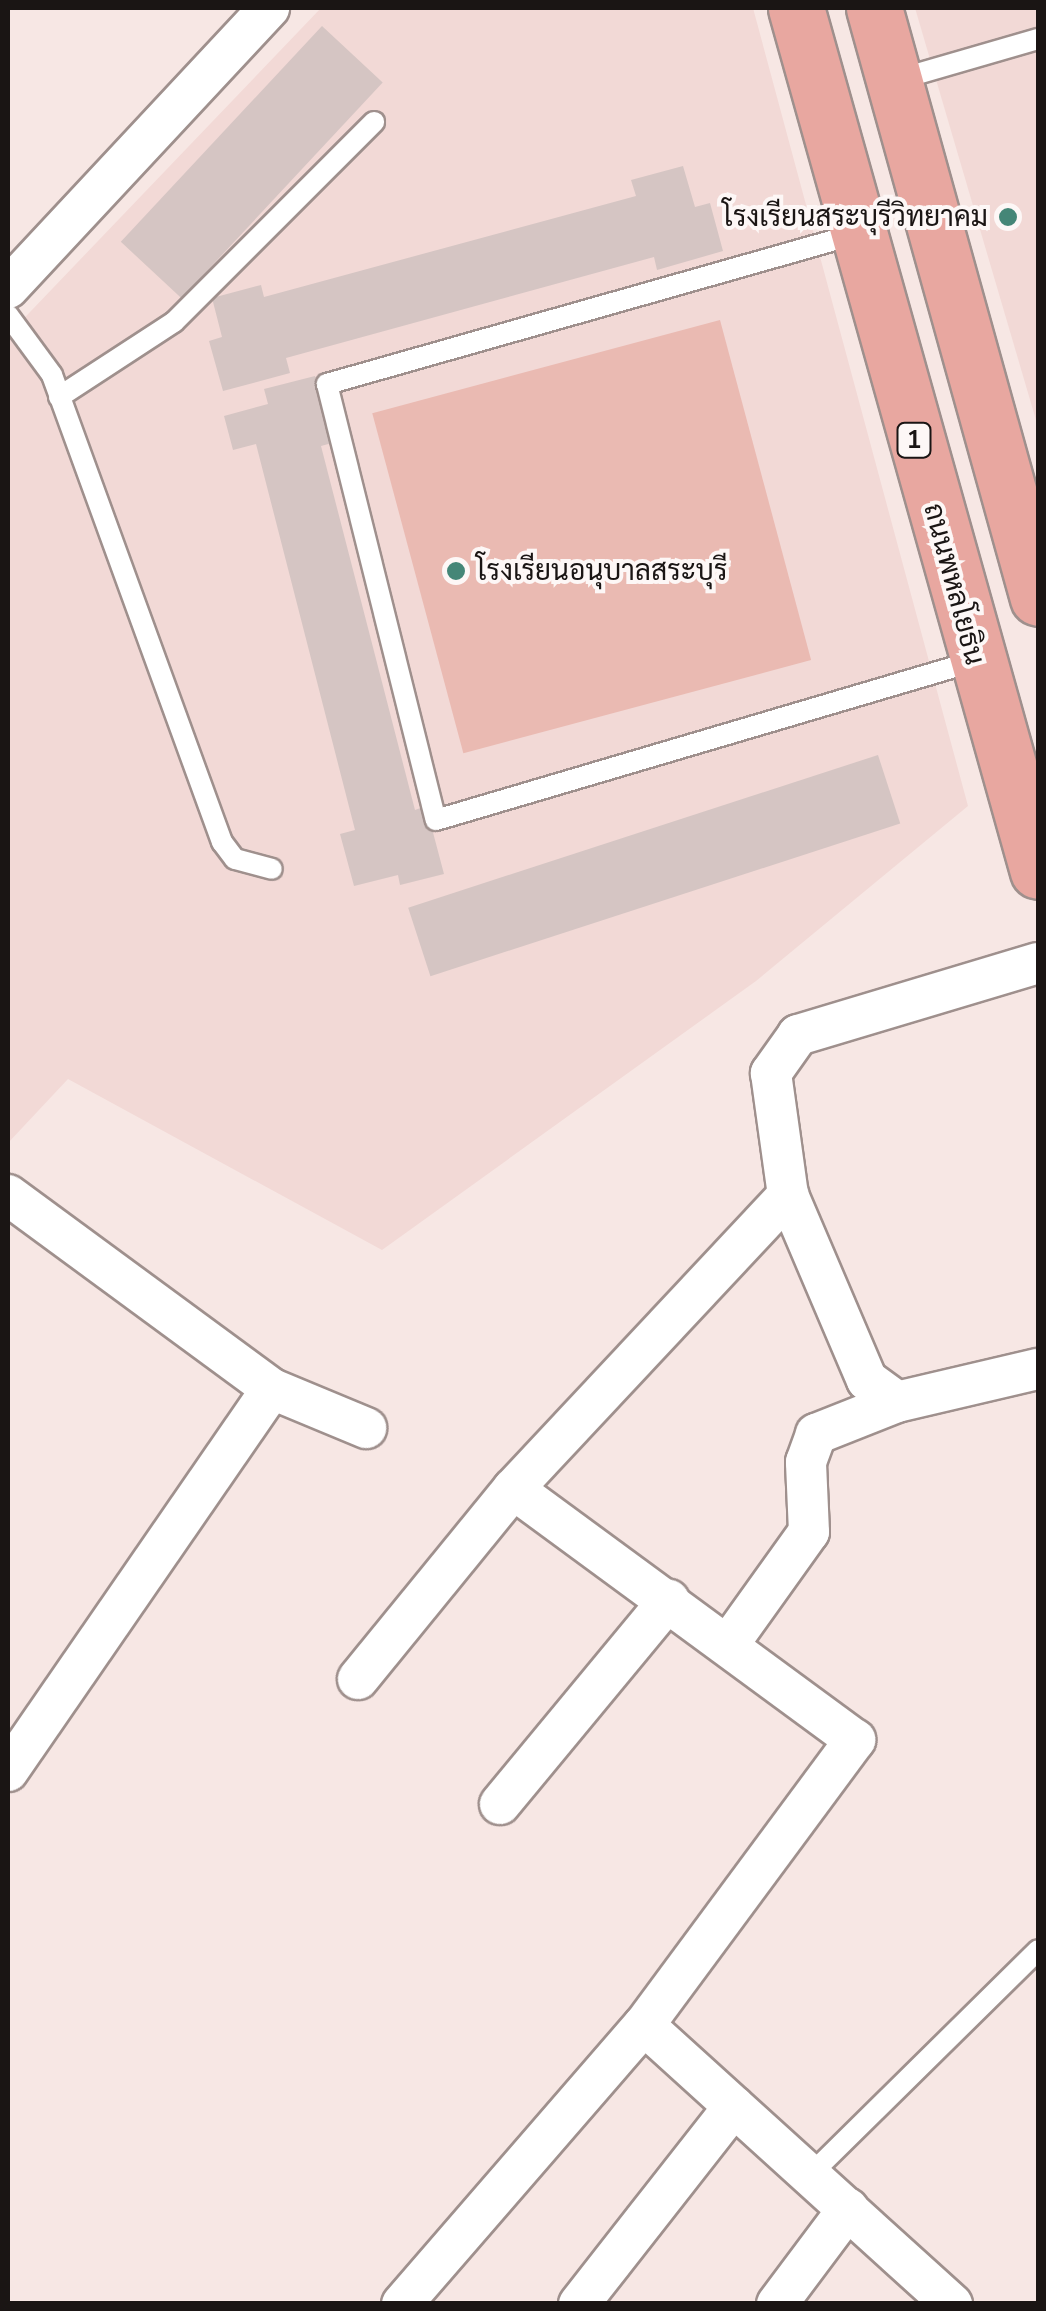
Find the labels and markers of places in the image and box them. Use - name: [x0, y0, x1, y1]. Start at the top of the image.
- place label: โรงเรียนสระบุรีวิทยาคม: [722, 200, 988, 234]
- marker: โรงเรียนสระบุรีวิทยาคม: [997, 206, 1019, 228]
- place label: โรงเรียนอนุบาลสระบุรี: [476, 554, 727, 588]
- marker: โรงเรียนอนุบาลสระบุรี: [445, 560, 467, 582]

